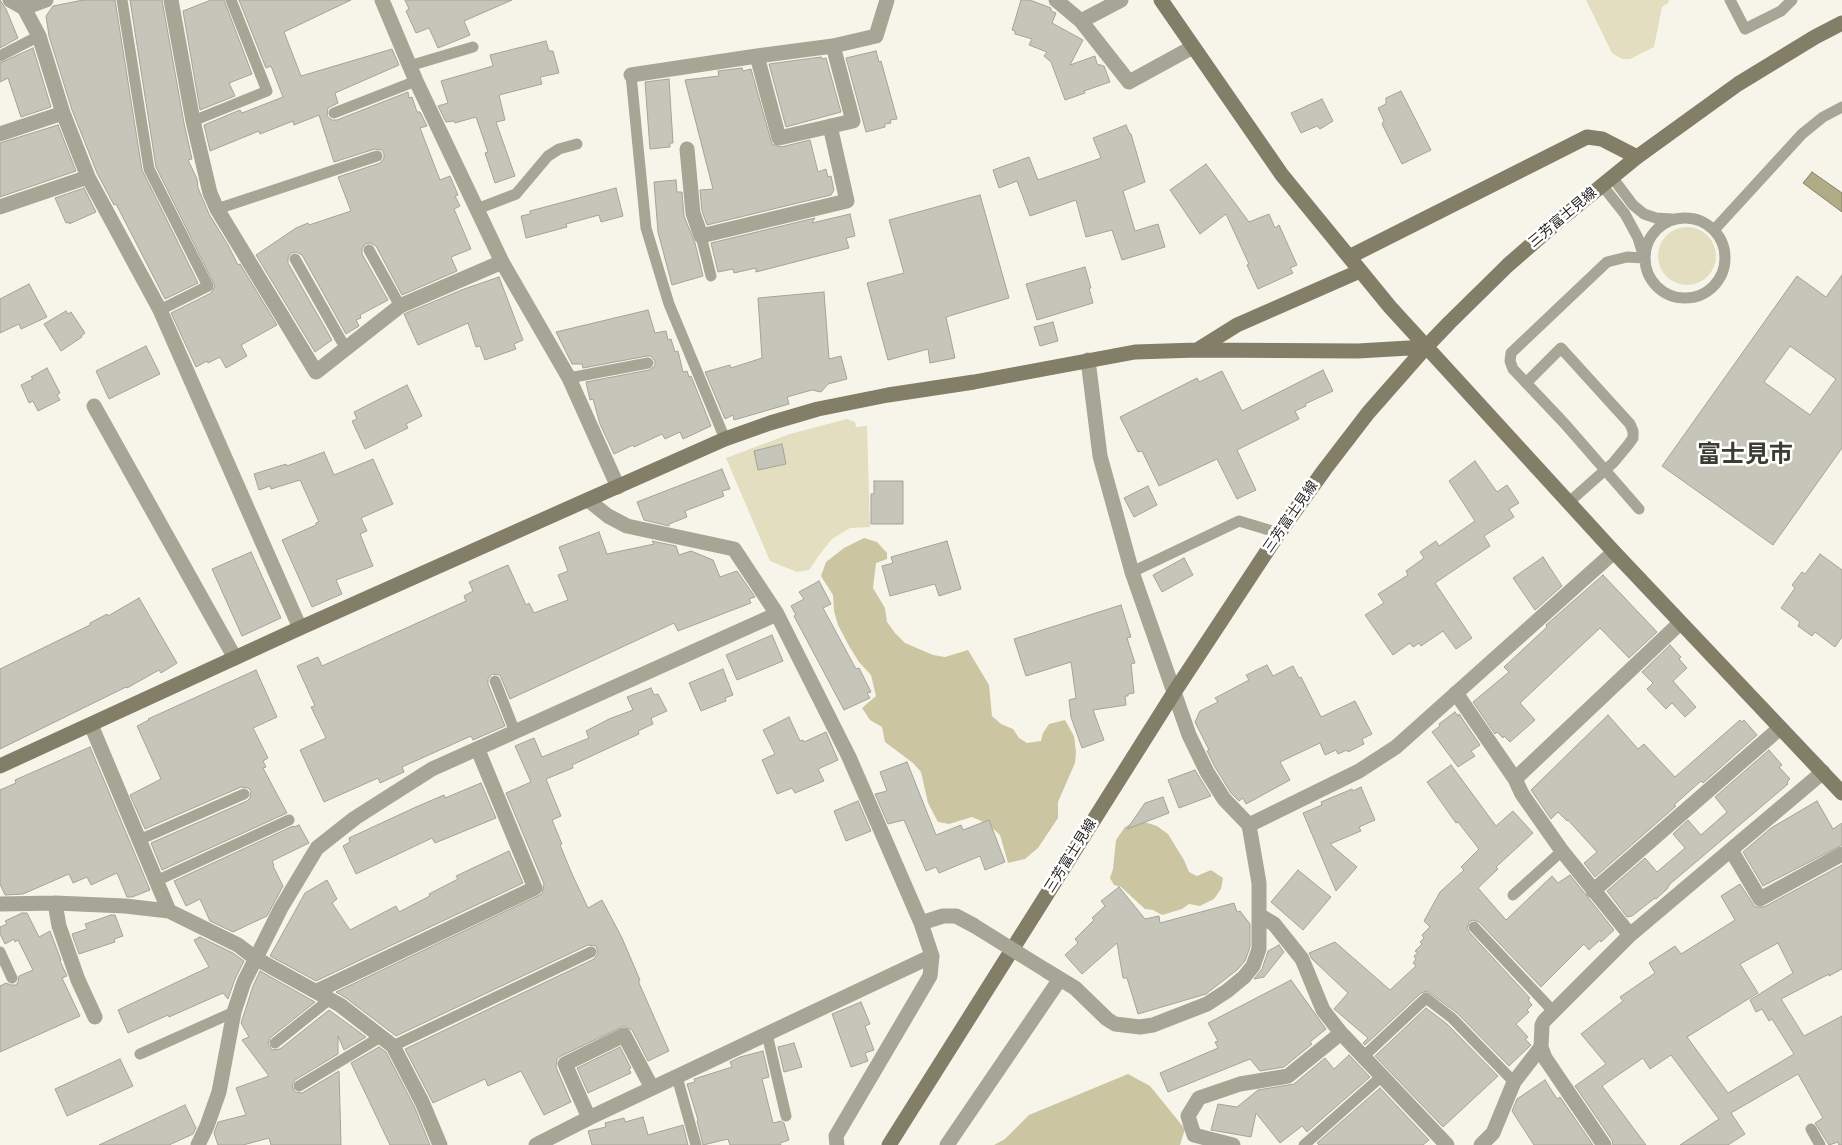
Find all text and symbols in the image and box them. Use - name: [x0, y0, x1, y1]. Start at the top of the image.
- street label: 三芳富士見線: [1525, 185, 1601, 251]
- district label: 富士見市: [1697, 442, 1793, 470]
- street label: 三芳富士見線: [1260, 478, 1322, 556]
- street label: 三芳富士見線: [1042, 816, 1100, 896]

